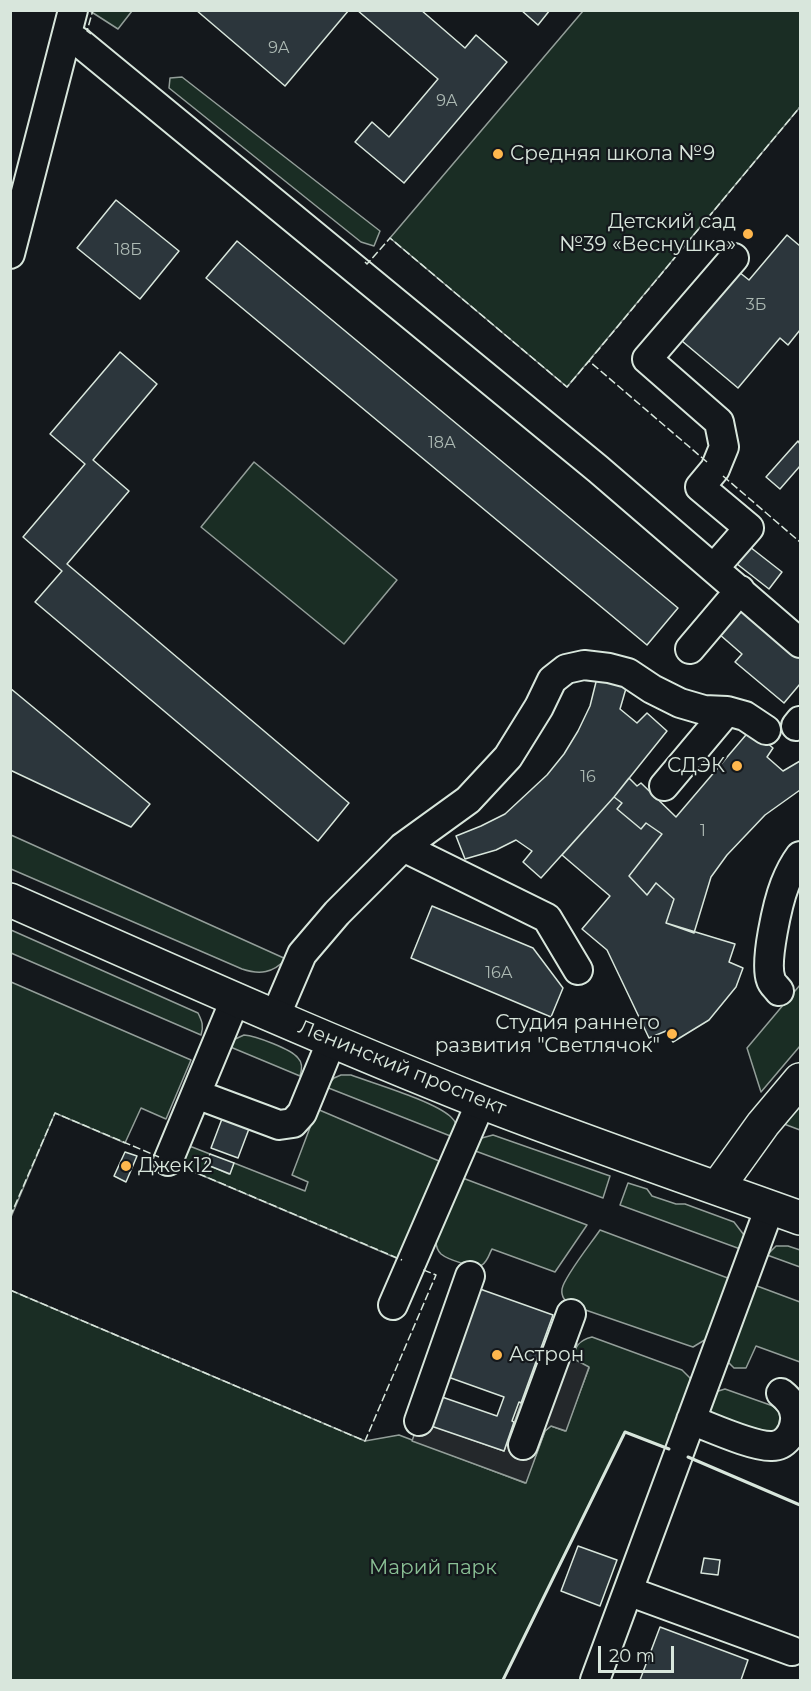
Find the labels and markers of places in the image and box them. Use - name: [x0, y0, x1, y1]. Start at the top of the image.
- place label: Средняя школа №9: [510, 142, 715, 166]
- marker: Средняя школа №9: [491, 147, 505, 161]
- place label: Детский сад №39 «Веснушка»: [559, 210, 736, 257]
- marker: Детский сад №39 «Веснушка»: [741, 227, 755, 241]
- place label: СДЭК: [667, 754, 725, 778]
- marker: СДЭК: [730, 759, 744, 773]
- place label: Студия раннего развития "Светлячок": [435, 1011, 660, 1058]
- marker: Студия раннего развития "Светлячок": [665, 1027, 679, 1041]
- place label: Джек12: [138, 1154, 212, 1178]
- marker: Джек12: [119, 1159, 133, 1173]
- place label: Астрон: [509, 1343, 584, 1367]
- marker: Астрон: [490, 1348, 504, 1362]

